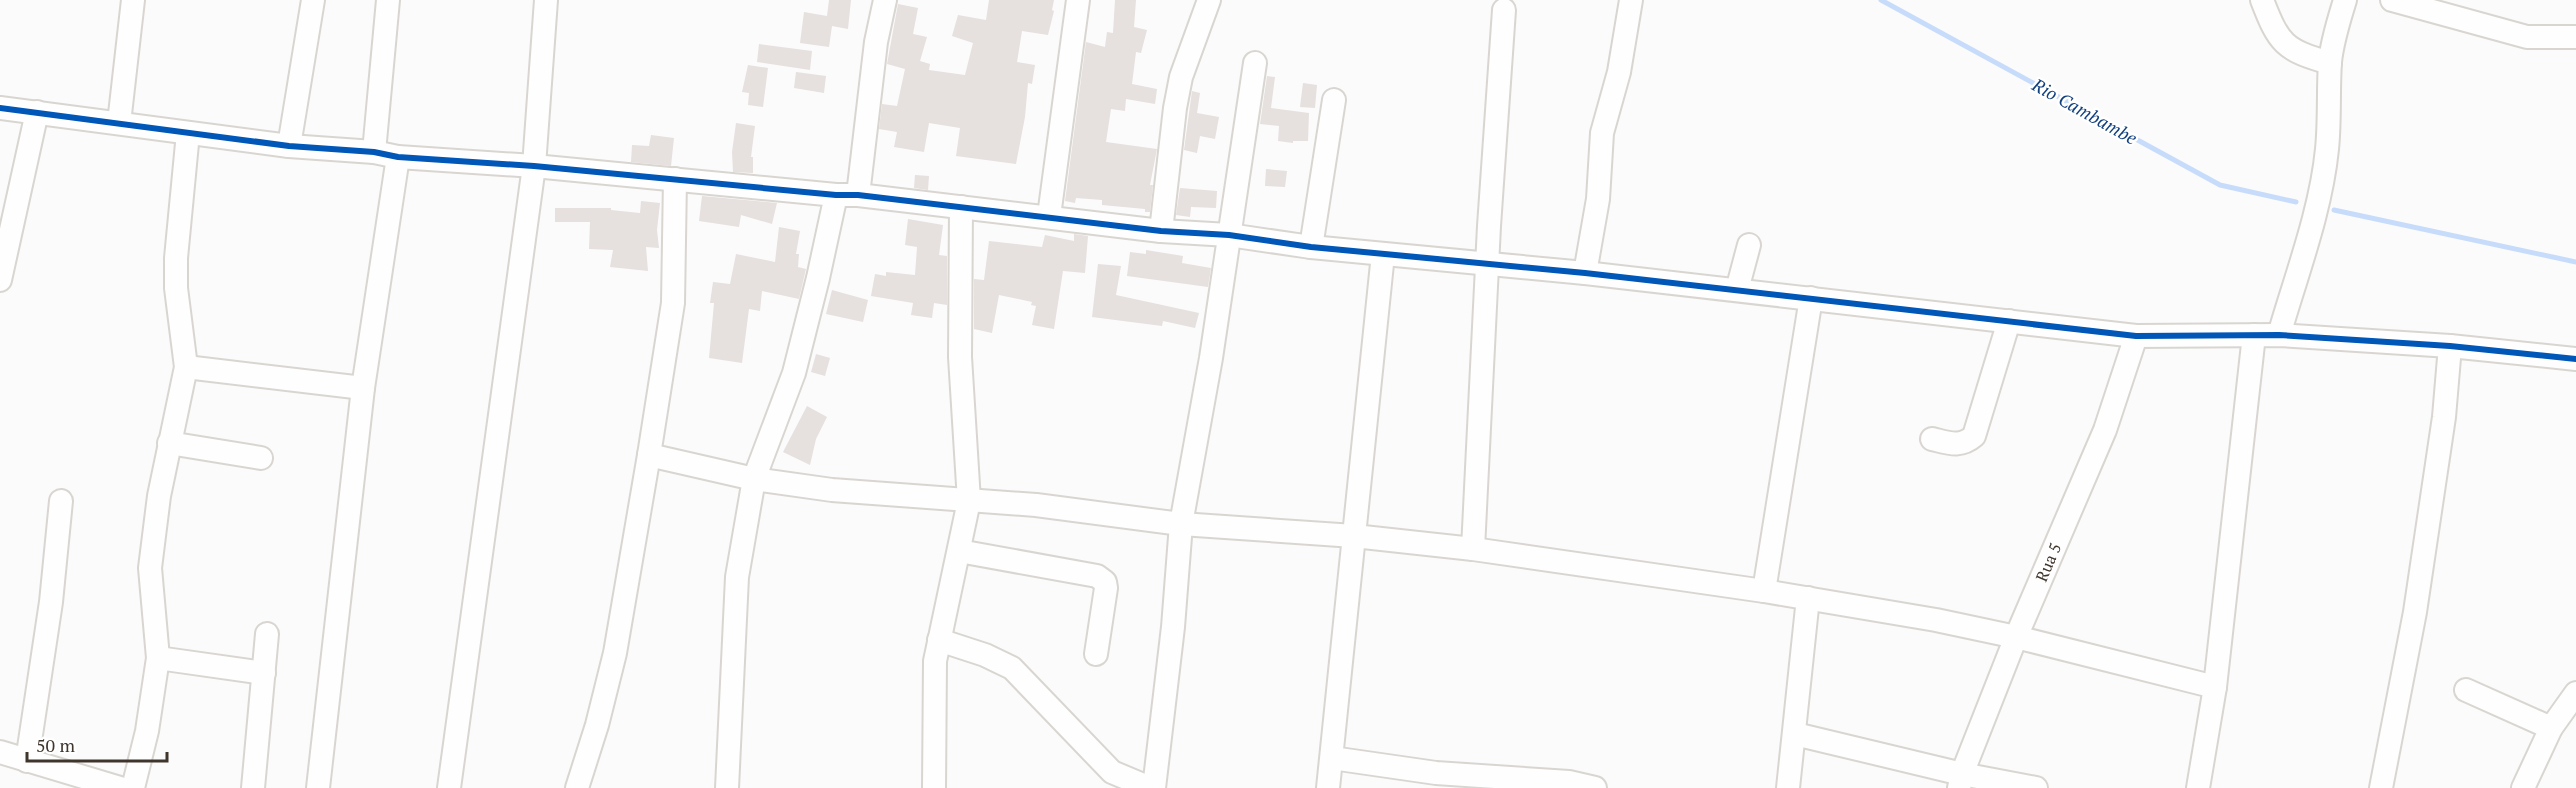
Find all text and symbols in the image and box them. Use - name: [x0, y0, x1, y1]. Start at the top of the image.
- water label: Rio Cambambe: [2028, 72, 2142, 150]
- street label: Rua 5: [2030, 540, 2066, 585]
- scale bar: [27, 725, 166, 763]
- text: 50 m: [36, 733, 76, 757]

